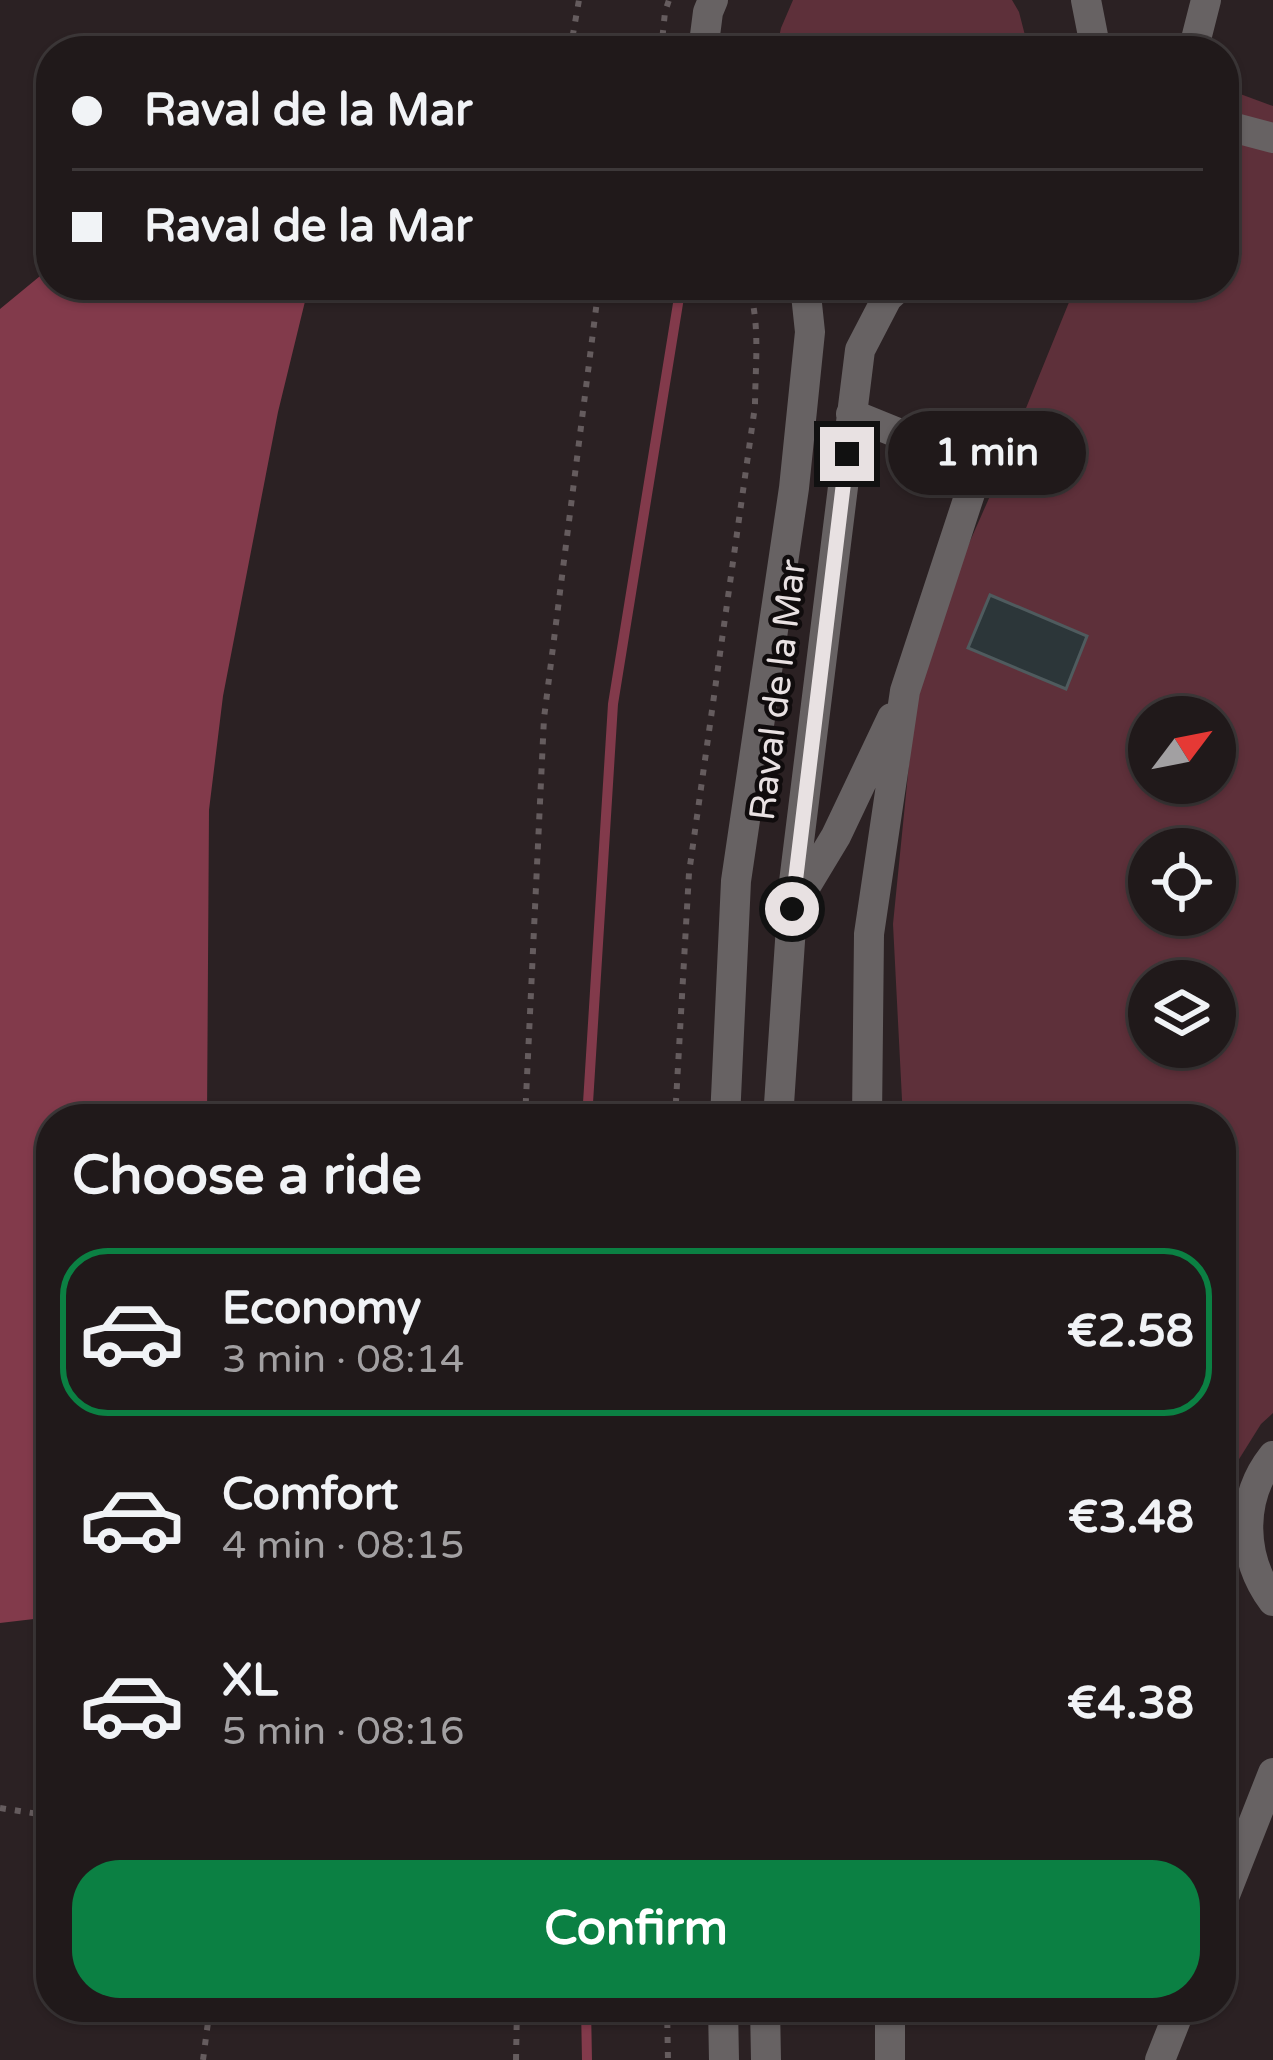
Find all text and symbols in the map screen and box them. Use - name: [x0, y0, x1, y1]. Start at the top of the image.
- text: Raval de la Mar: [144, 84, 472, 138]
- text: Raval de la Mar: [144, 200, 472, 254]
- callout: 1 min: [889, 412, 1087, 496]
- route end: [820, 427, 874, 481]
- text: 1 min: [935, 429, 1039, 476]
- street label: Raval de la Mar: [741, 557, 815, 823]
- north arrow: [1128, 696, 1236, 804]
- map controls: [1128, 696, 1236, 1068]
- button: locate: [1128, 828, 1236, 936]
- route start: [765, 882, 819, 936]
- button: layers: [1128, 960, 1236, 1068]
- text: Choose a ride: [72, 1143, 422, 1208]
- icon: car: [78, 1278, 186, 1386]
- text: Economy: [222, 1282, 421, 1336]
- text: €2.58: [1067, 1305, 1194, 1359]
- text: 3 min · 08:14: [222, 1336, 464, 1383]
- icon: car: [78, 1464, 186, 1572]
- text: Comfort: [222, 1468, 398, 1522]
- text: €3.48: [1068, 1491, 1194, 1545]
- text: 4 min · 08:15: [222, 1522, 464, 1569]
- icon: car: [78, 1650, 186, 1758]
- text: XL: [222, 1654, 278, 1708]
- text: €4.38: [1067, 1677, 1194, 1731]
- text: 5 min · 08:16: [222, 1708, 464, 1755]
- button: Confirm: [72, 1860, 1200, 1998]

